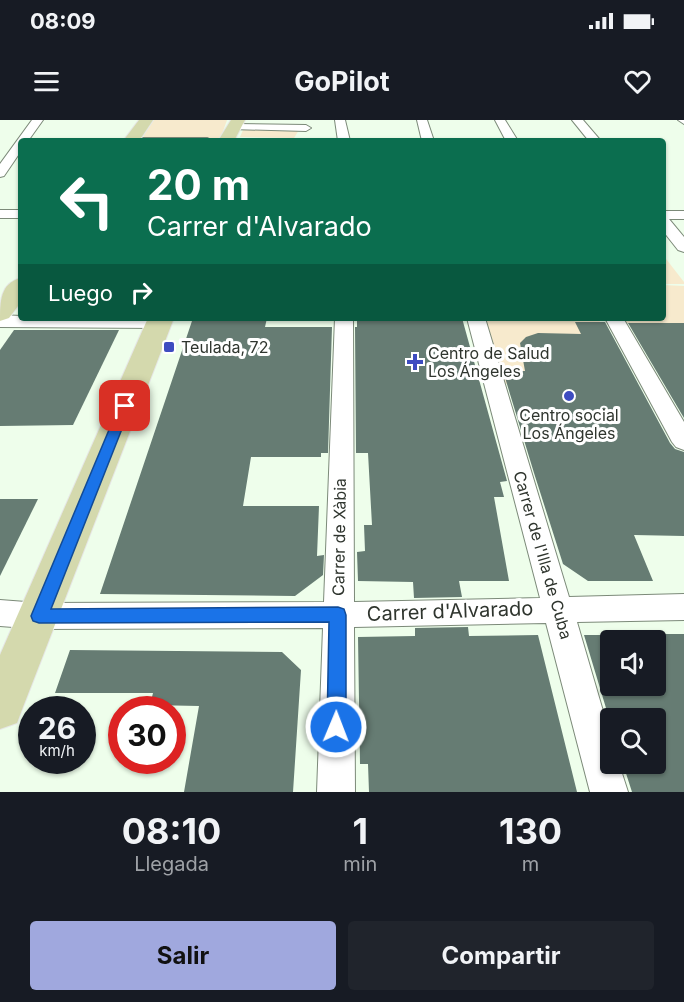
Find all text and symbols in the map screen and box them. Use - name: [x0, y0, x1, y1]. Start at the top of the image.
- text: 08:09: [30, 8, 96, 34]
- icon: menu: [30, 65, 63, 98]
- text: GoPilot: [294, 65, 390, 98]
- icon: heart: [621, 65, 654, 98]
- text: 20 m: [147, 159, 250, 210]
- icon: left: [48, 162, 126, 240]
- text: Carrer d'Alvarado: [147, 210, 372, 243]
- icon: right: [125, 276, 158, 309]
- text: Luego: [48, 280, 113, 306]
- place label: Teulada, 72: [181, 337, 268, 357]
- marker: Teulada, 72: [162, 340, 176, 354]
- place label: Centro de Salud Los Ángeles: [428, 343, 550, 381]
- marker: Centro de Salud Los Ángeles: [406, 353, 424, 371]
- pin: [99, 380, 150, 431]
- icon: arrive: [108, 389, 141, 422]
- marker: Centro social Los Ángeles: [562, 389, 576, 403]
- place label: Centro social Los Ángeles: [519, 405, 619, 443]
- street label: Carrer de l'Illa de Cuba: [509, 469, 577, 641]
- street label: Carrer de Xàbia: [328, 478, 350, 596]
- street label: Carrer d'Alvarado: [366, 596, 534, 626]
- map controls: [600, 630, 666, 774]
- button: sound: [600, 630, 666, 696]
- position arrow: [304, 695, 368, 759]
- speed limit sign: 30: [108, 696, 186, 774]
- button: search: [600, 708, 666, 774]
- text: 26: [38, 710, 76, 746]
- text: km/h: [39, 741, 75, 760]
- text: 08:10: [122, 809, 221, 853]
- text: 1: [352, 809, 368, 853]
- text: 130: [499, 809, 562, 853]
- text: Llegada: [134, 852, 209, 876]
- text: min: [343, 852, 377, 876]
- text: m: [522, 852, 539, 876]
- button: Salir: [30, 921, 336, 990]
- button: Compartir: [348, 921, 654, 990]

